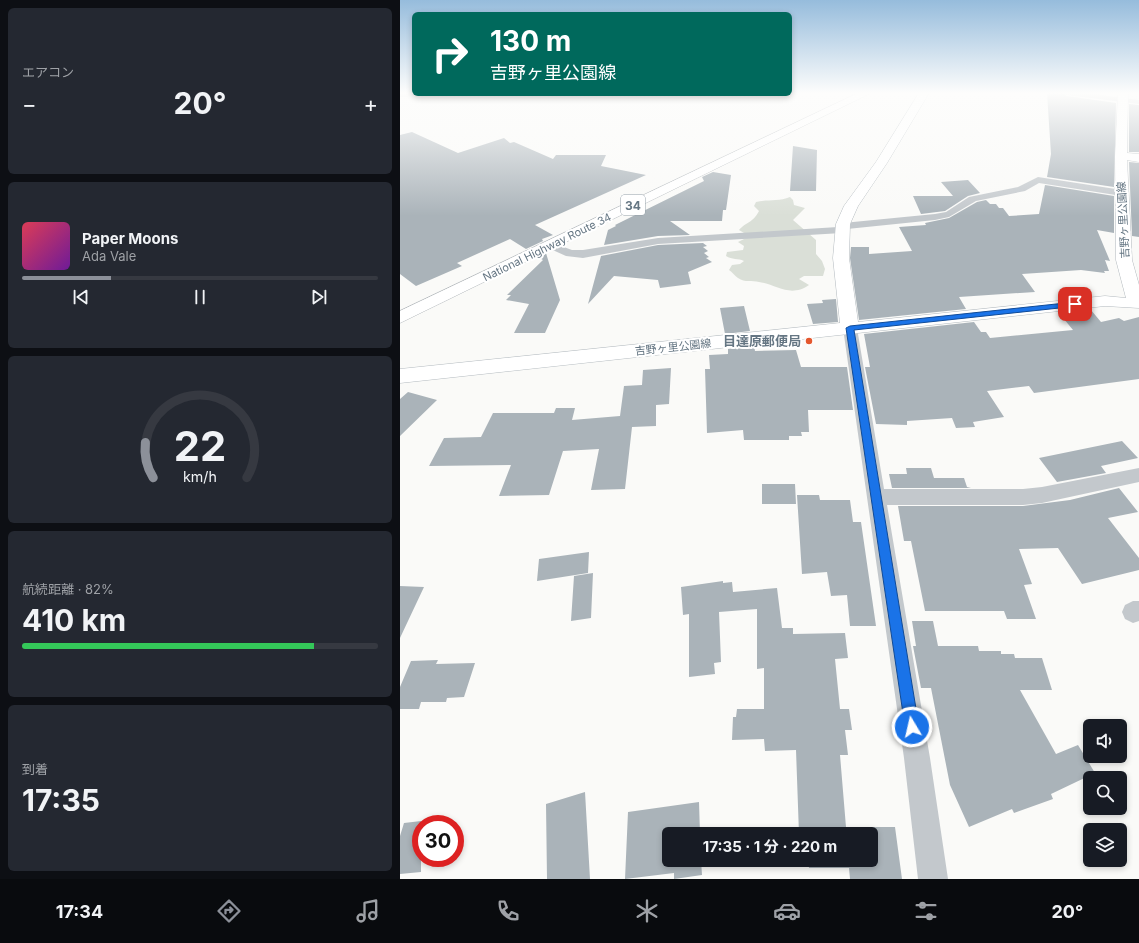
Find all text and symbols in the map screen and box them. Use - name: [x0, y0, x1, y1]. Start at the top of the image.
- text: 130 m: [490, 24, 571, 58]
- icon: right: [424, 28, 476, 80]
- text: 吉野ヶ里公園線: [490, 62, 616, 83]
- text: エアコン: [22, 64, 74, 80]
- text: 20°: [174, 85, 226, 121]
- text: −: [22, 91, 37, 117]
- text: +: [363, 91, 378, 117]
- street label: 吉野ヶ里公園線: [1114, 181, 1132, 259]
- road number: 34: [621, 195, 645, 215]
- street label: National Highway Route 34: [481, 210, 613, 284]
- text: Paper Moons: [82, 229, 178, 248]
- text: Ada Vale: [82, 248, 136, 264]
- icon: previous: [70, 286, 92, 308]
- icon: pause: [189, 286, 211, 308]
- icon: next: [308, 286, 330, 308]
- pin: [1058, 287, 1092, 321]
- icon: arrive: [1064, 293, 1086, 315]
- place label: 目達原郵便局: [723, 333, 801, 349]
- street label: 吉野ヶ里公園線: [634, 336, 712, 358]
- marker: 目達原郵便局: [804, 336, 814, 346]
- text: 22: [174, 420, 226, 470]
- text: km/h: [183, 467, 217, 484]
- text: 航続距離 · 82%: [22, 581, 114, 597]
- text: 410 km: [22, 602, 126, 638]
- position arrow: [891, 706, 933, 748]
- map controls: [1083, 719, 1127, 867]
- button: sound: [1083, 719, 1127, 763]
- text: 到着: [22, 761, 48, 777]
- button: search: [1083, 771, 1127, 815]
- text: 17:35: [22, 782, 100, 818]
- speed limit sign: 30: [412, 815, 464, 867]
- button: layers: [1083, 823, 1127, 867]
- text: 17:35 · 1 分 · 220 m: [703, 837, 837, 856]
- icon: directions: [215, 897, 243, 925]
- icon: music: [354, 897, 382, 925]
- icon: phone: [494, 897, 522, 925]
- icon: climate: [633, 897, 661, 925]
- icon: car: [773, 897, 801, 925]
- icon: filters: [912, 897, 940, 925]
- text: 17:34: [56, 901, 103, 922]
- text: 20°: [1051, 901, 1083, 922]

